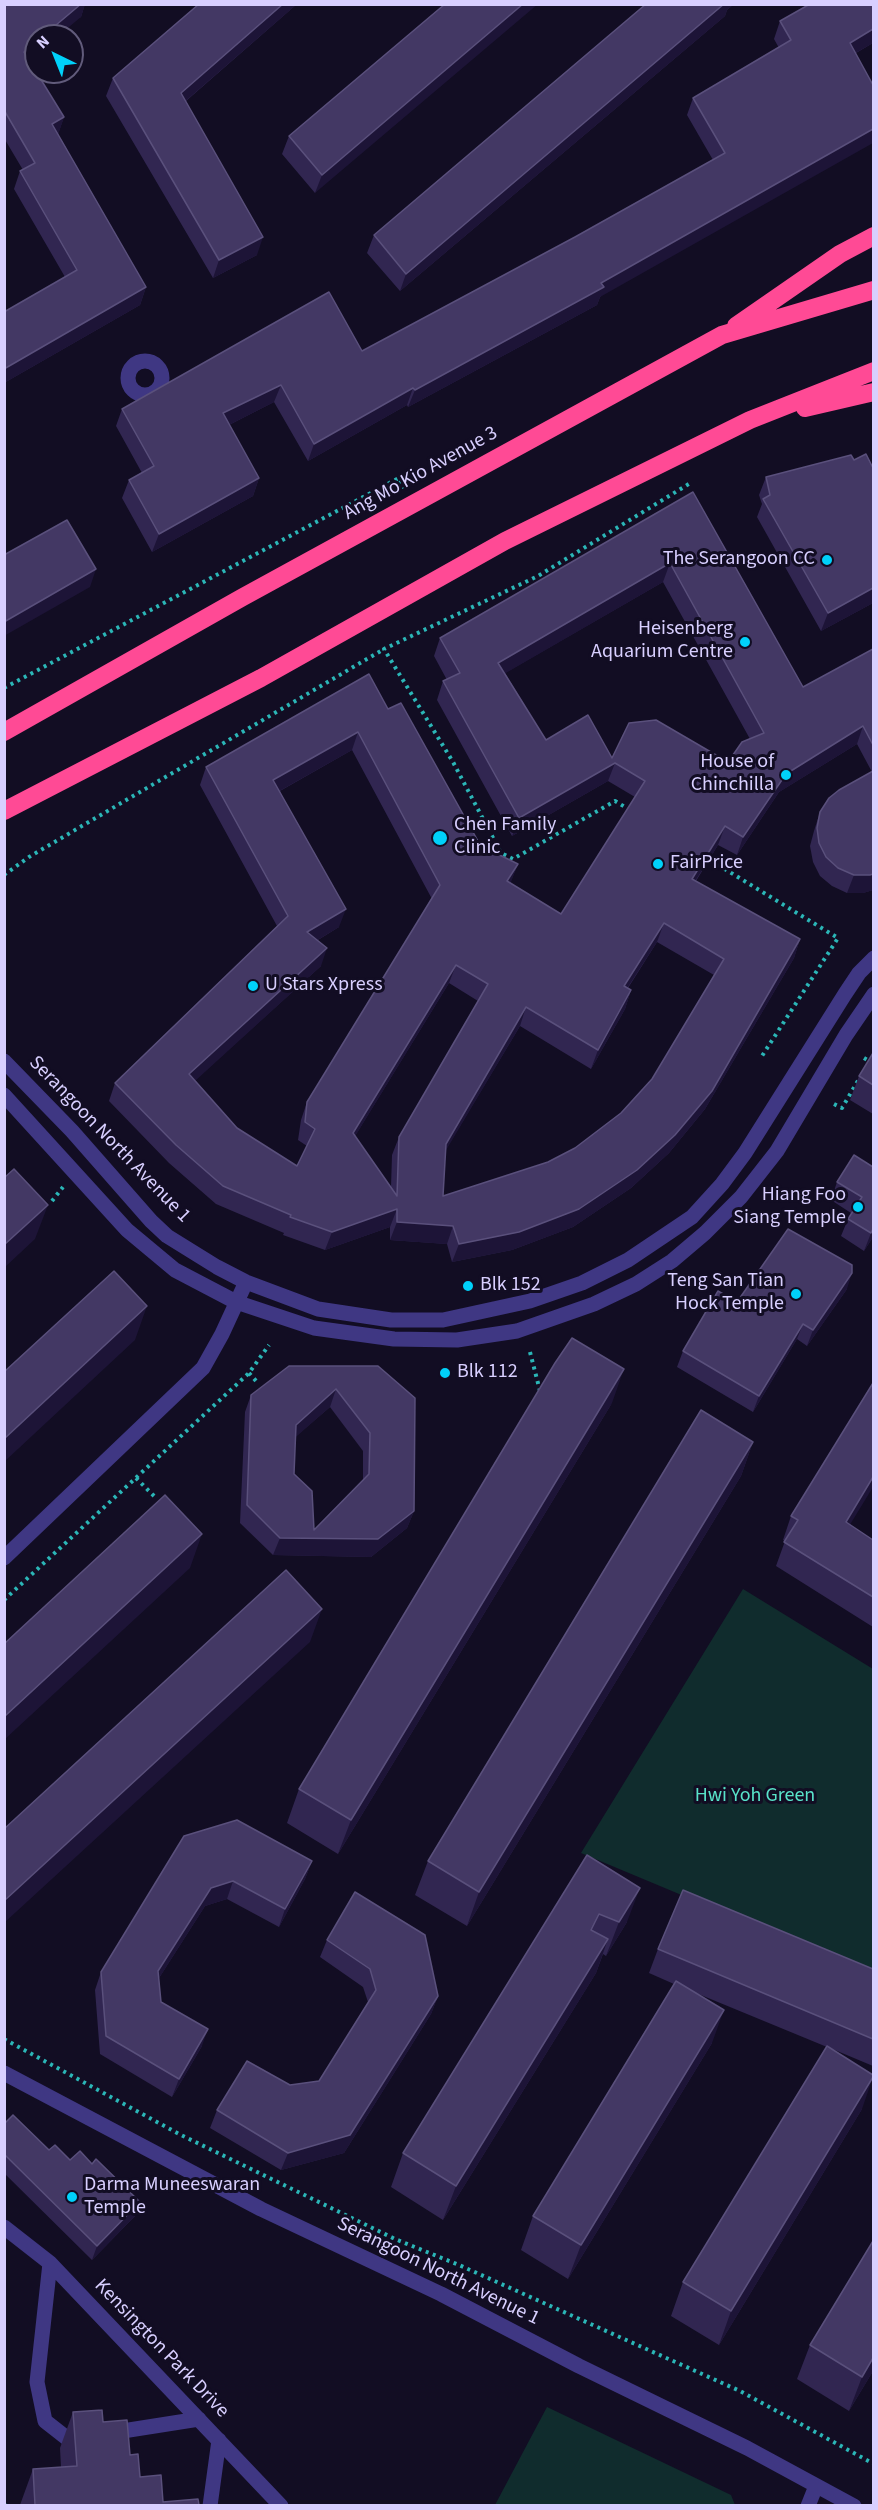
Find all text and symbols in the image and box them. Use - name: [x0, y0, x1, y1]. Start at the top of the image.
- north arrow: [24, 24, 84, 84]
- text: N: [32, 31, 54, 54]
- street label: Ang Mo Kio Avenue 3: [340, 422, 502, 526]
- place label: The Serangoon CC: [663, 548, 815, 572]
- marker: The Serangoon CC: [820, 553, 834, 567]
- place label: Heisenberg Aquarium Centre: [591, 618, 733, 665]
- marker: Heisenberg Aquarium Centre: [738, 635, 752, 649]
- place label: House of Chinchilla: [691, 751, 774, 798]
- marker: House of Chinchilla: [779, 768, 793, 782]
- place label: Chen Family Clinic: [454, 814, 556, 861]
- marker: Chen Family Clinic: [431, 829, 449, 847]
- place label: FairPrice: [670, 852, 743, 876]
- marker: FairPrice: [651, 857, 665, 871]
- place label: U Stars Xpress: [265, 974, 383, 998]
- marker: U Stars Xpress: [246, 979, 260, 993]
- street label: Serangoon North Avenue 1: [23, 1052, 195, 1228]
- place label: Hiang Foo Siang Temple: [733, 1184, 846, 1231]
- marker: Hiang Foo Siang Temple: [851, 1200, 865, 1214]
- place label: Teng San Tian Hock Temple: [667, 1270, 784, 1317]
- place label: Blk 152: [480, 1274, 541, 1298]
- marker: Blk 152: [461, 1279, 475, 1293]
- marker: Teng San Tian Hock Temple: [789, 1287, 803, 1301]
- place label: Blk 112: [457, 1361, 518, 1385]
- marker: Blk 112: [438, 1366, 452, 1380]
- park label: Hwi Yoh Green: [695, 1785, 815, 1809]
- place label: Darma Muneeswaran Temple: [84, 2174, 260, 2221]
- marker: Darma Muneeswaran Temple: [65, 2190, 79, 2204]
- street label: Serangoon North Avenue 1: [333, 2212, 543, 2332]
- street label: Kensington Park Drive: [89, 2275, 233, 2423]

